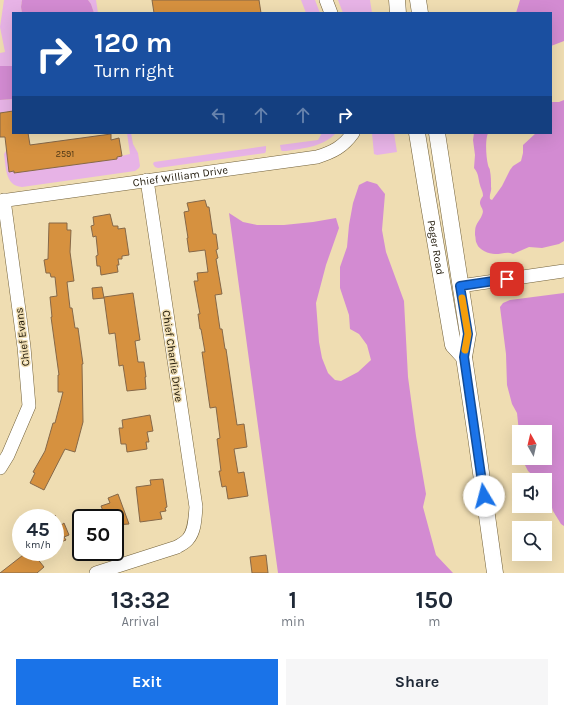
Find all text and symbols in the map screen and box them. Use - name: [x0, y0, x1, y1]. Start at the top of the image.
- text: 120 m: [94, 26, 172, 59]
- icon: right: [28, 28, 80, 80]
- text: Turn right: [94, 60, 174, 82]
- icon: left: [208, 104, 230, 126]
- icon: ahead: [250, 104, 272, 126]
- icon: ahead: [292, 104, 314, 126]
- icon: right: [334, 104, 356, 126]
- house number: 2591: [56, 149, 74, 159]
- street label: Chief William Drive: [132, 163, 229, 190]
- street label: Peger Road: [425, 219, 447, 276]
- pin: [490, 262, 524, 296]
- icon: arrive: [496, 268, 518, 290]
- street label: Chief Evans: [12, 307, 33, 367]
- street label: Chief Charlie Drive: [160, 309, 185, 403]
- north arrow: [512, 425, 552, 465]
- map controls: [512, 425, 552, 561]
- button: sound: [512, 473, 552, 513]
- position arrow: [463, 475, 505, 517]
- speed limit sign: 50: [72, 509, 124, 561]
- text: 45: [26, 518, 50, 541]
- button: search: [512, 521, 552, 561]
- text: km/h: [25, 539, 51, 551]
- text: 13:32: [111, 586, 170, 614]
- text: 1: [289, 586, 297, 614]
- text: 150: [416, 586, 453, 614]
- text: Arrival: [121, 614, 159, 629]
- text: min: [281, 614, 305, 629]
- text: m: [428, 614, 440, 629]
- button: Exit: [16, 659, 278, 705]
- button: Share: [286, 659, 548, 705]

